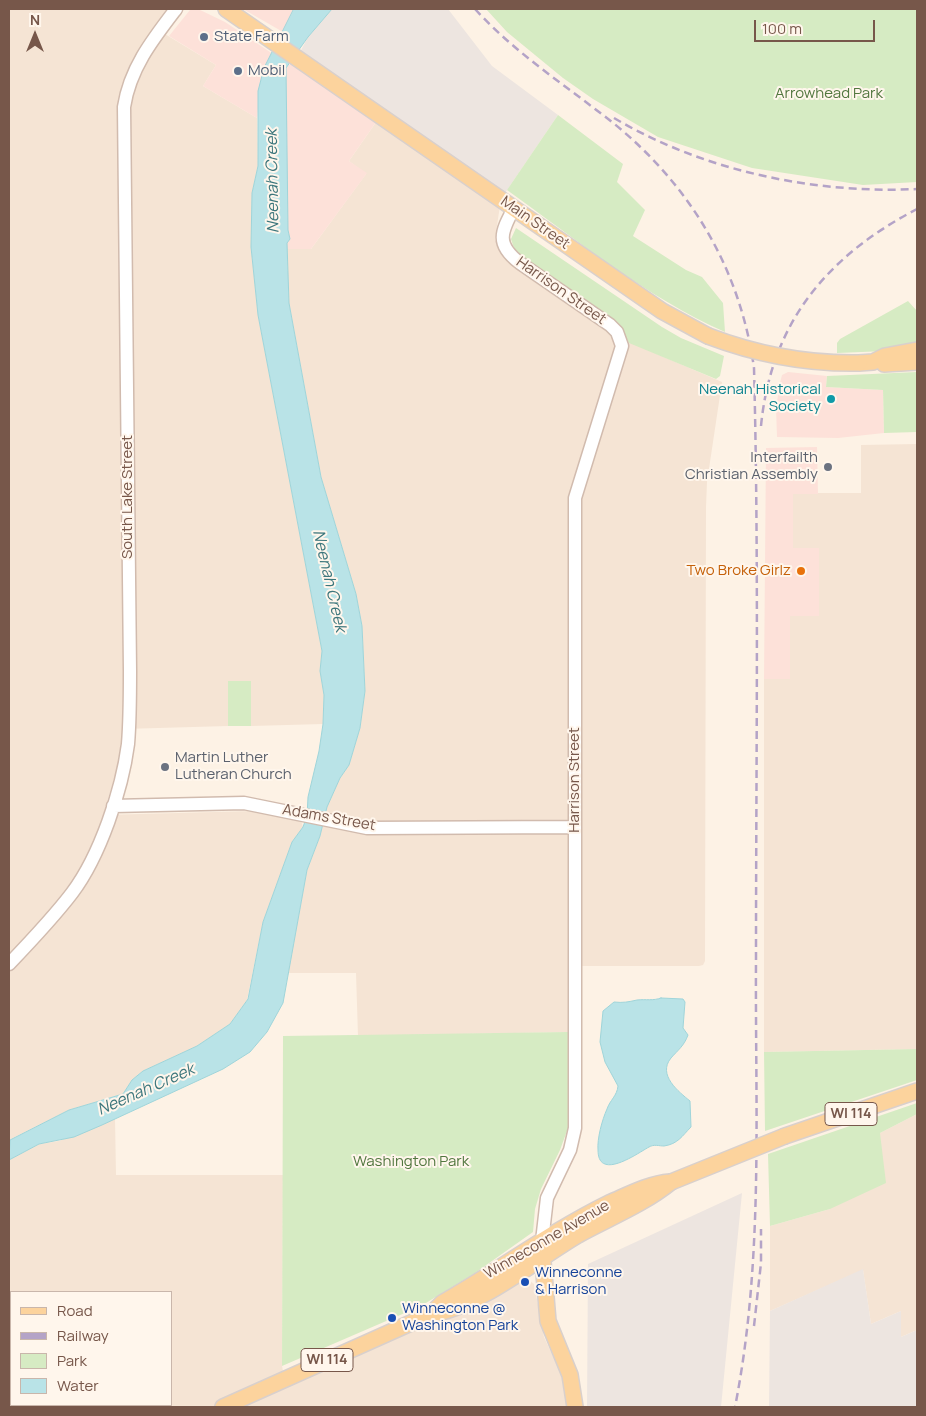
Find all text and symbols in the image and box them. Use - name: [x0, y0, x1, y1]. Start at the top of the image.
- north arrow: [10, 10, 60, 60]
- text: N: [30, 10, 40, 29]
- scale bar: [756, 10, 877, 42]
- text: 100 m: [762, 18, 802, 39]
- place label: State Farm: [214, 28, 289, 46]
- marker: State Farm: [198, 31, 210, 43]
- place label: Mobil: [248, 62, 285, 80]
- marker: Mobil: [232, 65, 244, 77]
- park label: Arrowhead Park: [775, 85, 883, 103]
- water label: Neenah Creek: [262, 129, 284, 233]
- street label: Main Street: [497, 193, 573, 253]
- street label: Harrison Street: [513, 253, 609, 329]
- place label: Neenah Historical Society: [699, 381, 821, 416]
- marker: Neenah Historical Society: [825, 393, 837, 405]
- street label: South Lake Street: [119, 435, 137, 559]
- place label: Interfailth Christian Assembly: [685, 449, 818, 484]
- marker: Interfailth Christian Assembly: [822, 461, 834, 473]
- water label: Neenah Creek: [308, 528, 350, 634]
- place label: Two Broke Girlz: [687, 562, 791, 580]
- marker: Two Broke Girlz: [795, 565, 807, 577]
- street label: Harrison Street: [566, 727, 584, 833]
- place label: Martin Luther Lutheran Church: [175, 749, 292, 784]
- marker: Martin Luther Lutheran Church: [159, 761, 171, 773]
- street label: Adams Street: [281, 801, 377, 835]
- water label: Neenah Creek: [94, 1060, 198, 1120]
- road number: WI 114: [825, 1102, 877, 1126]
- park label: Washington Park: [353, 1153, 469, 1171]
- street label: Winneconne Avenue: [481, 1197, 613, 1283]
- place label: Winneconne & Harrison: [535, 1264, 622, 1299]
- marker: Winneconne & Harrison: [519, 1276, 531, 1288]
- legend: [10, 1291, 172, 1406]
- text: Road: [57, 1300, 93, 1321]
- place label: Winneconne @ Washington Park: [402, 1300, 518, 1335]
- marker: Winneconne @ Washington Park: [386, 1312, 398, 1324]
- text: Railway: [57, 1325, 109, 1346]
- road number: WI 114: [301, 1348, 353, 1372]
- text: Park: [57, 1350, 87, 1371]
- text: Water: [57, 1375, 99, 1396]

